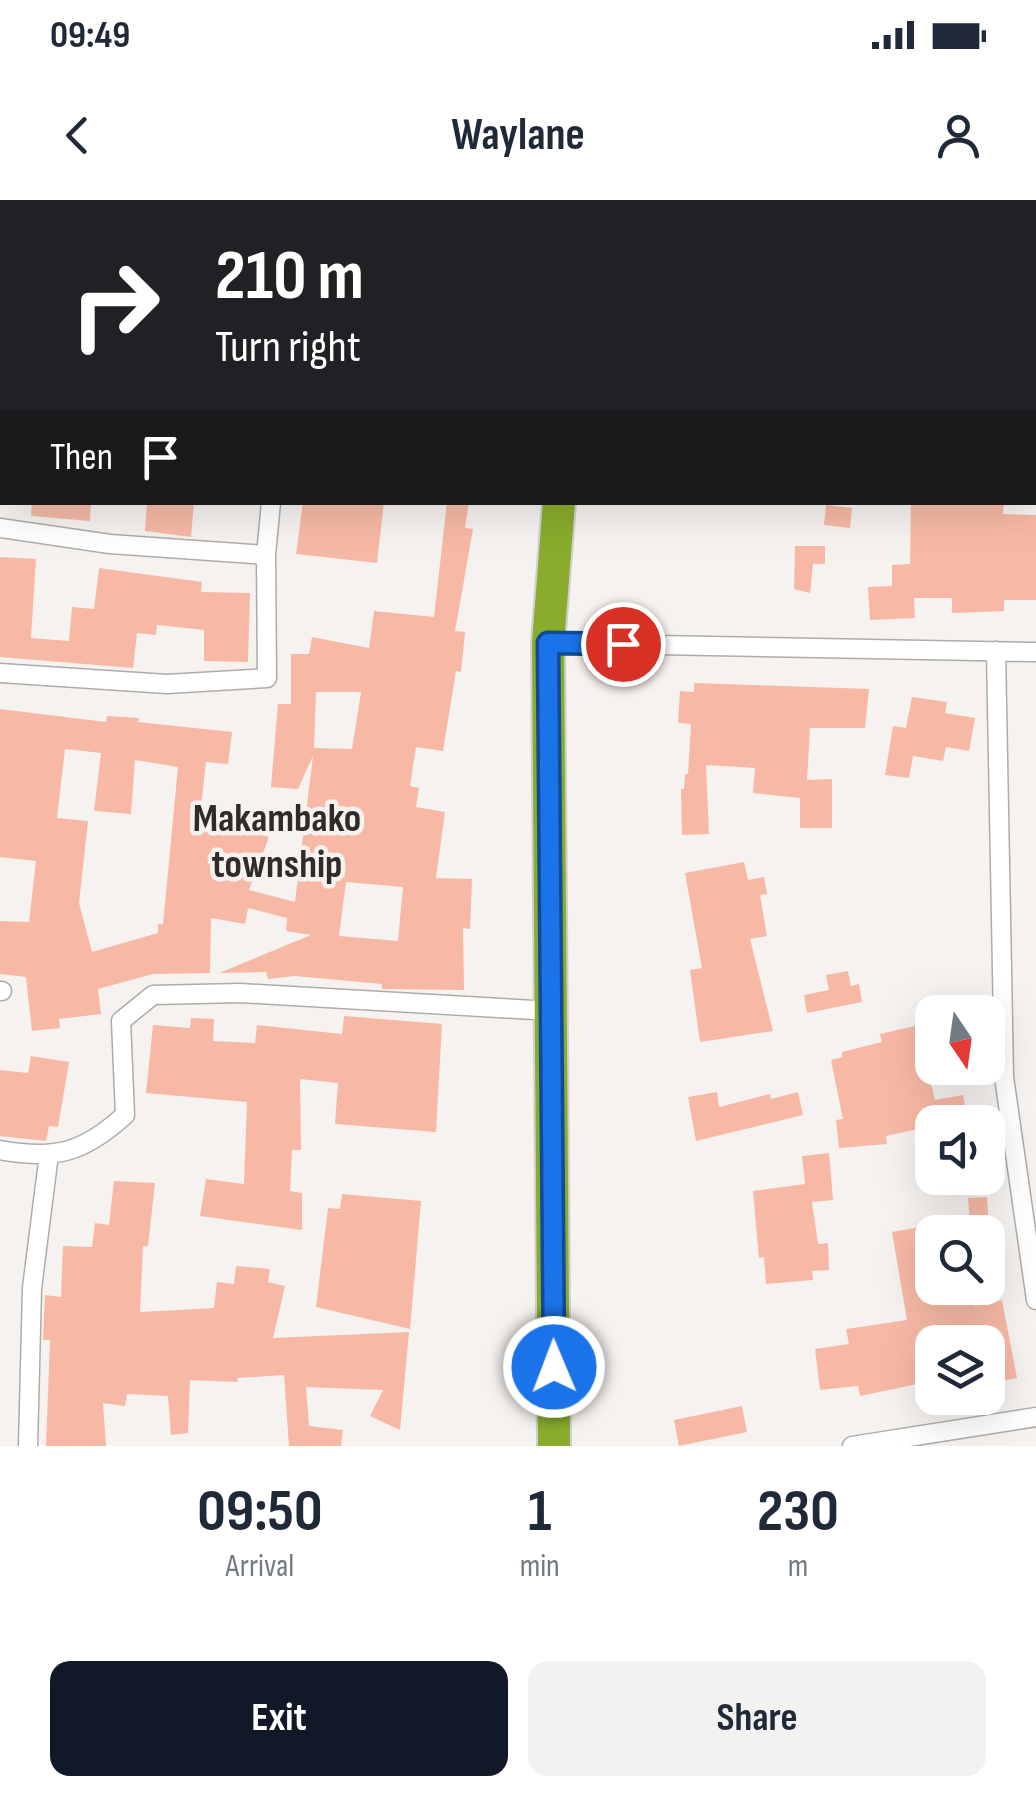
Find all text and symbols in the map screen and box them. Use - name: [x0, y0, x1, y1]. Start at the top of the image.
- text: 09:49: [50, 13, 130, 58]
- icon: back: [50, 108, 105, 163]
- text: Waylane: [451, 108, 585, 163]
- icon: person: [931, 108, 986, 163]
- text: 210 m: [215, 235, 364, 319]
- icon: right: [50, 240, 180, 370]
- text: Turn right: [215, 320, 361, 375]
- icon: arrive: [133, 430, 188, 485]
- text: Then: [50, 435, 113, 480]
- pin: [581, 602, 666, 687]
- icon: arrive: [596, 617, 651, 672]
- district label: Makambako township: [193, 795, 361, 889]
- north arrow: [915, 995, 1005, 1085]
- map controls: [915, 995, 1005, 1415]
- button: sound: [915, 1105, 1005, 1195]
- button: search: [915, 1215, 1005, 1305]
- position arrow: [502, 1315, 606, 1419]
- button: layers: [915, 1325, 1005, 1415]
- text: 09:50: [197, 1476, 322, 1548]
- text: 1: [528, 1476, 551, 1548]
- text: 230: [757, 1476, 839, 1548]
- text: Arrival: [225, 1547, 294, 1586]
- text: min: [520, 1547, 560, 1586]
- text: m: [788, 1547, 808, 1586]
- button: Exit: [50, 1661, 508, 1776]
- button: Share: [528, 1661, 986, 1776]

